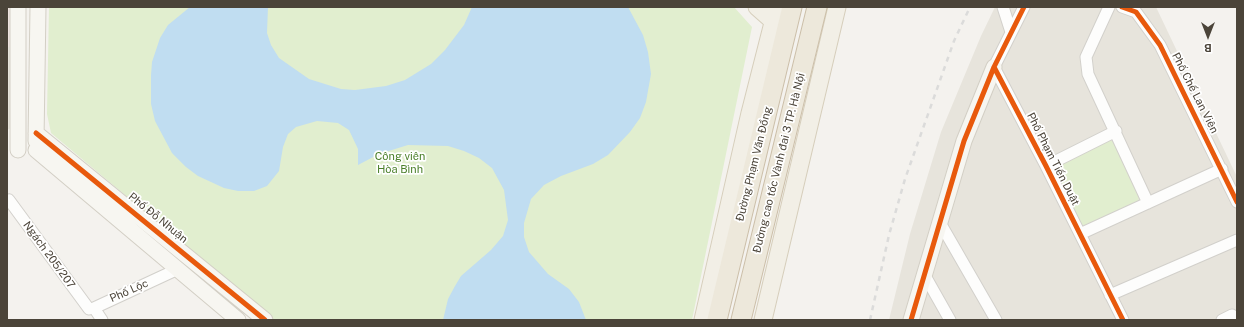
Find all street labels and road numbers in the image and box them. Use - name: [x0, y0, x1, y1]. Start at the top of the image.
- street label: Phố Chế Lan Viên: [1169, 50, 1221, 136]
- street label: Đường cao tốc Vành đai 3 TP. Hà Nội: [750, 72, 808, 254]
- street label: Đường Phạm Văn Đồng: [733, 105, 775, 223]
- street label: Phố Phạm Tiến Duật: [1024, 110, 1082, 208]
- street label: Phố Đỗ Nhuận: [126, 190, 190, 246]
- street label: Ngách 205/207: [20, 219, 78, 291]
- street label: Phố Lộc: [108, 277, 150, 305]

